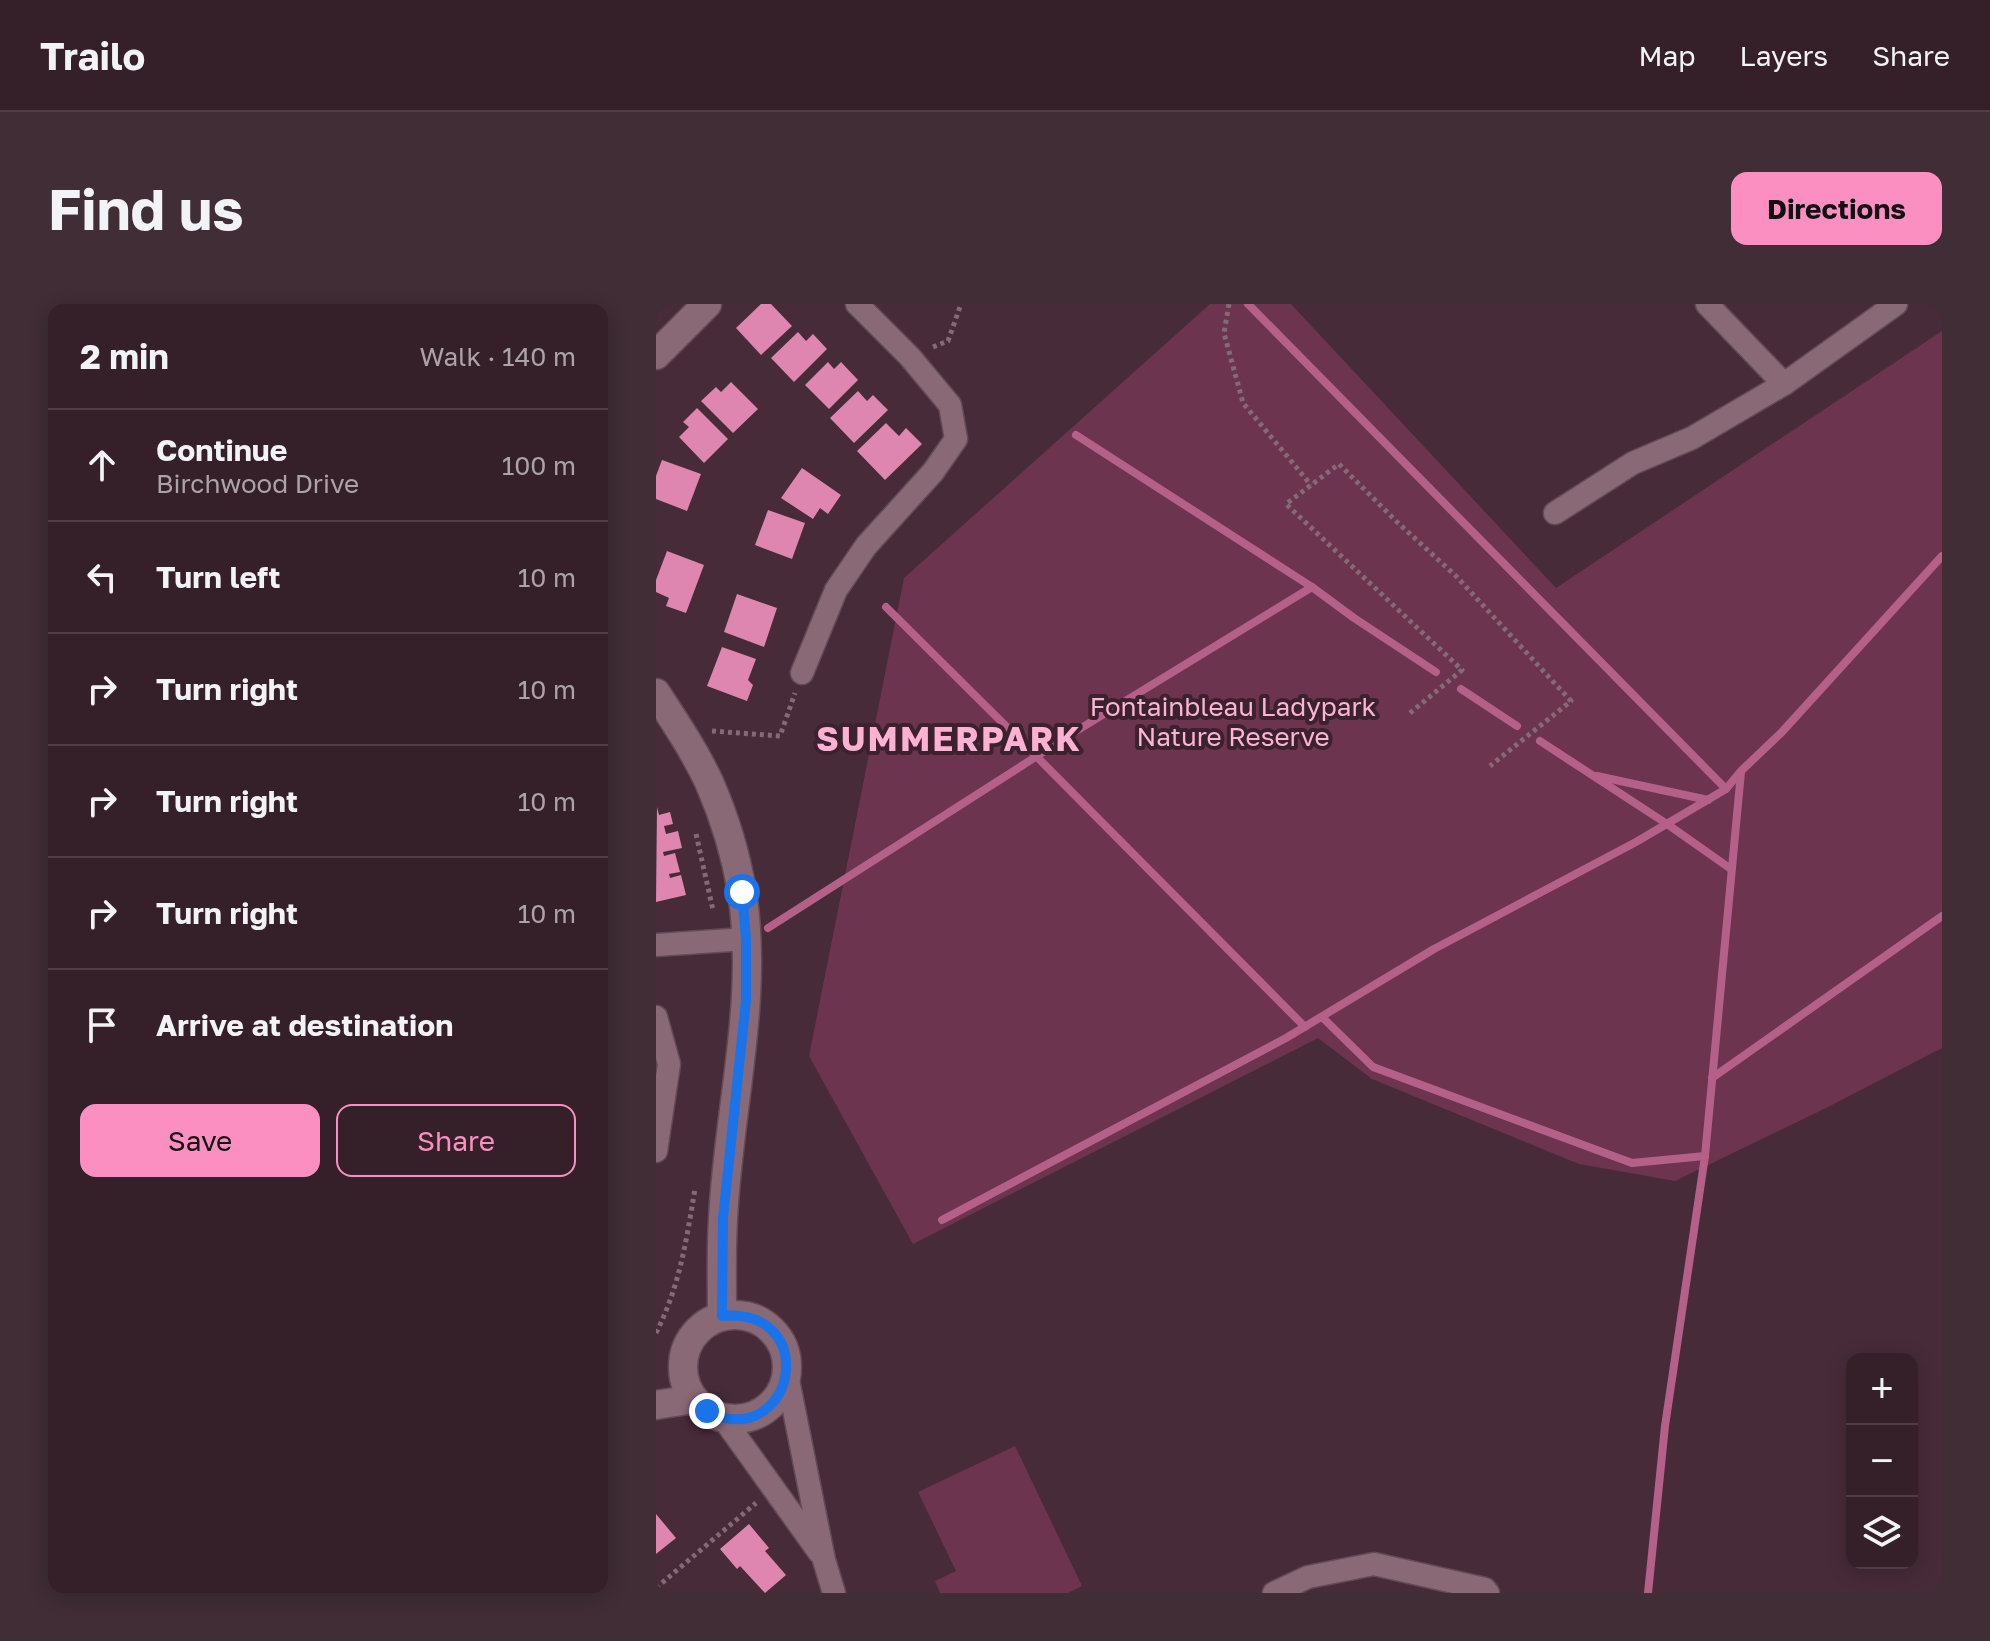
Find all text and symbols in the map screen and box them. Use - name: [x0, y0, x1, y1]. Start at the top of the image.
- text: Trailo: [40, 33, 145, 78]
- text: Map: [1638, 39, 1696, 72]
- text: Layers: [1740, 39, 1828, 72]
- text: Share: [1872, 39, 1950, 72]
- button: Directions: [1731, 172, 1942, 245]
- text: Find us: [48, 175, 244, 242]
- text: 2 min: [80, 336, 169, 376]
- text: Walk · 140 m: [419, 341, 576, 372]
- text: Continue: [156, 432, 287, 468]
- icon: ahead: [80, 443, 124, 487]
- text: 100 m: [502, 450, 576, 481]
- text: Birchwood Drive: [156, 468, 359, 499]
- icon: left: [80, 555, 124, 599]
- text: Turn left: [156, 559, 281, 595]
- text: 10 m: [518, 562, 576, 593]
- icon: right: [80, 667, 124, 711]
- text: Turn right: [156, 671, 298, 707]
- text: 10 m: [518, 674, 576, 705]
- park label: Fontainbleau Ladypark Nature Reserve: [1090, 691, 1377, 752]
- district label: SUMMERPARK: [816, 718, 1082, 758]
- icon: right: [80, 779, 124, 823]
- text: Turn right: [156, 783, 298, 819]
- text: 10 m: [518, 786, 576, 817]
- route start: [724, 874, 760, 910]
- icon: right: [80, 891, 124, 935]
- text: Turn right: [156, 895, 298, 931]
- text: 10 m: [518, 898, 576, 929]
- icon: arrive: [80, 1003, 124, 1047]
- text: Arrive at destination: [156, 1007, 453, 1043]
- button: Save: [80, 1104, 320, 1177]
- button: Share: [336, 1104, 576, 1177]
- map controls: [1846, 1353, 1918, 1569]
- button: +: [1846, 1353, 1918, 1425]
- route end: [689, 1393, 725, 1429]
- button: −: [1846, 1425, 1918, 1497]
- button: layers: [1846, 1497, 1918, 1569]

